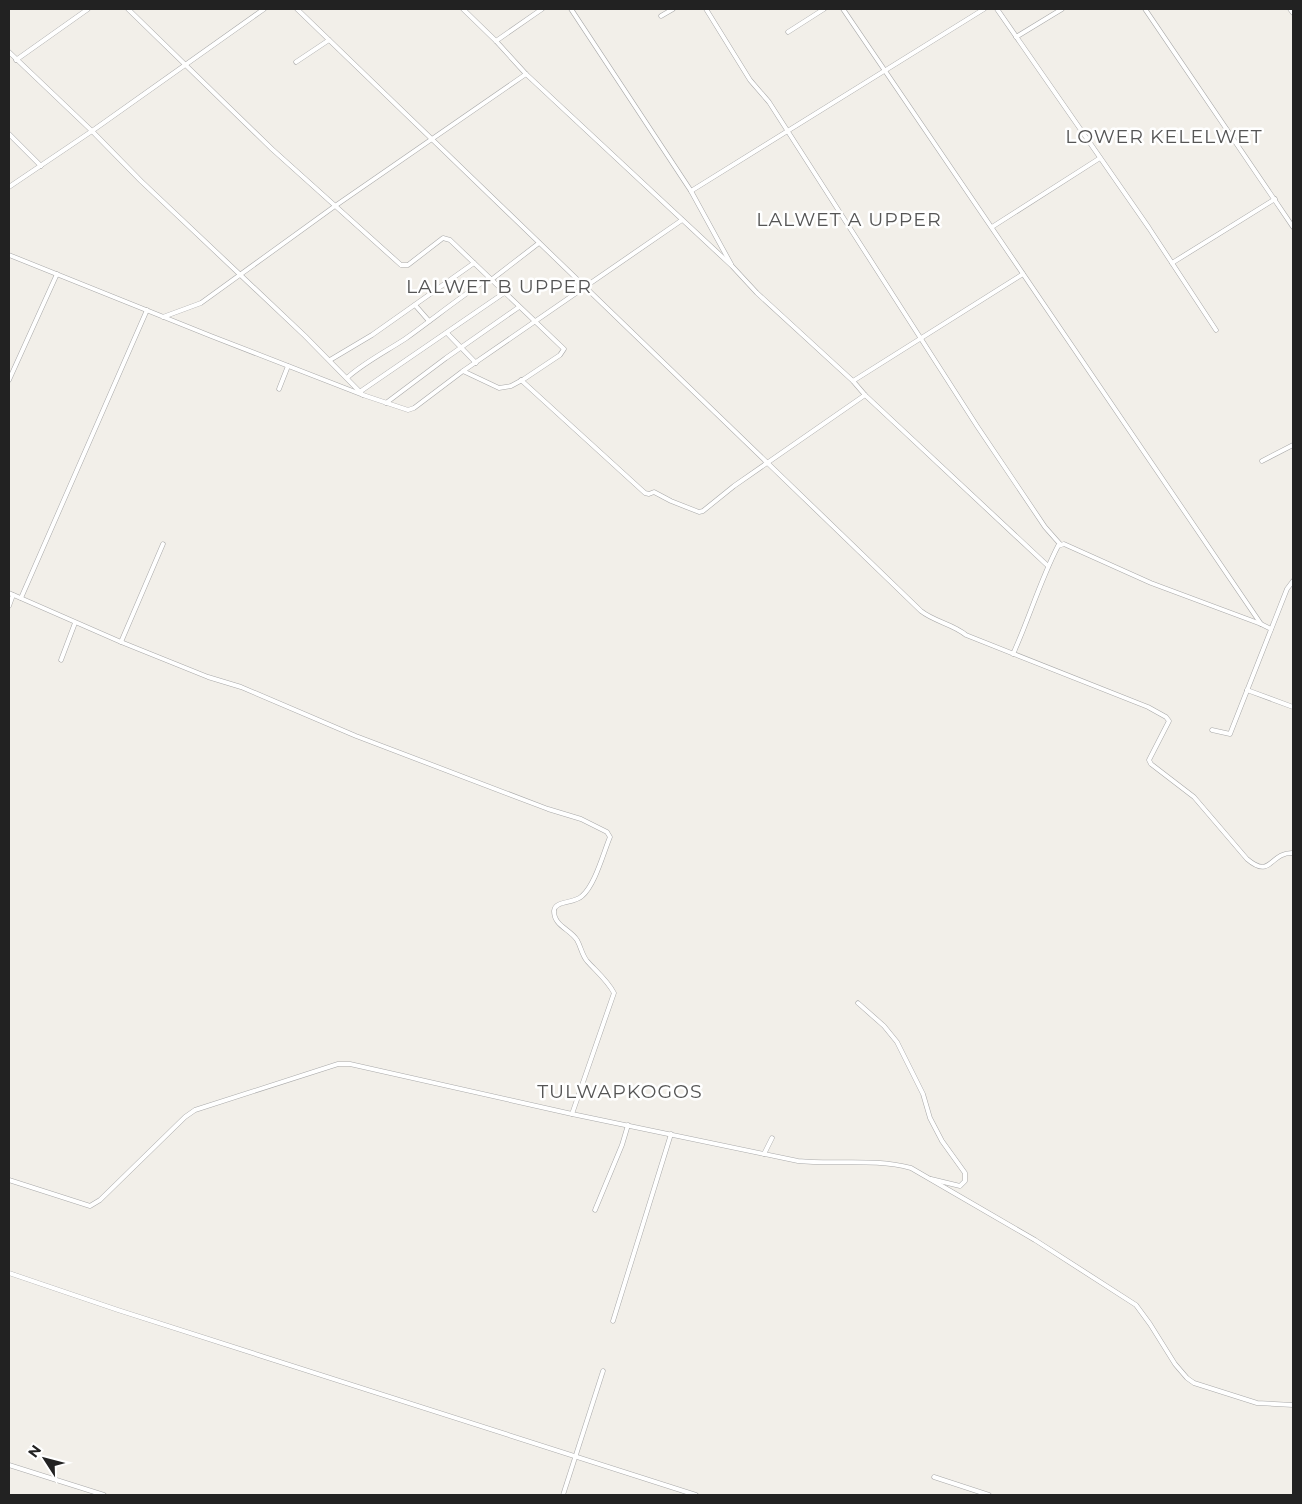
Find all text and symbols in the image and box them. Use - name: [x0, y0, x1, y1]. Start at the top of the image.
- district label: LOWER KELELWET: [1065, 125, 1263, 148]
- district label: LALWET A UPPER: [756, 208, 942, 231]
- district label: LALWET B UPPER: [406, 275, 592, 298]
- district label: TULWAPKOGOS: [537, 1080, 703, 1103]
- north arrow: [20, 1434, 70, 1484]
- text: N: [24, 1441, 45, 1461]

